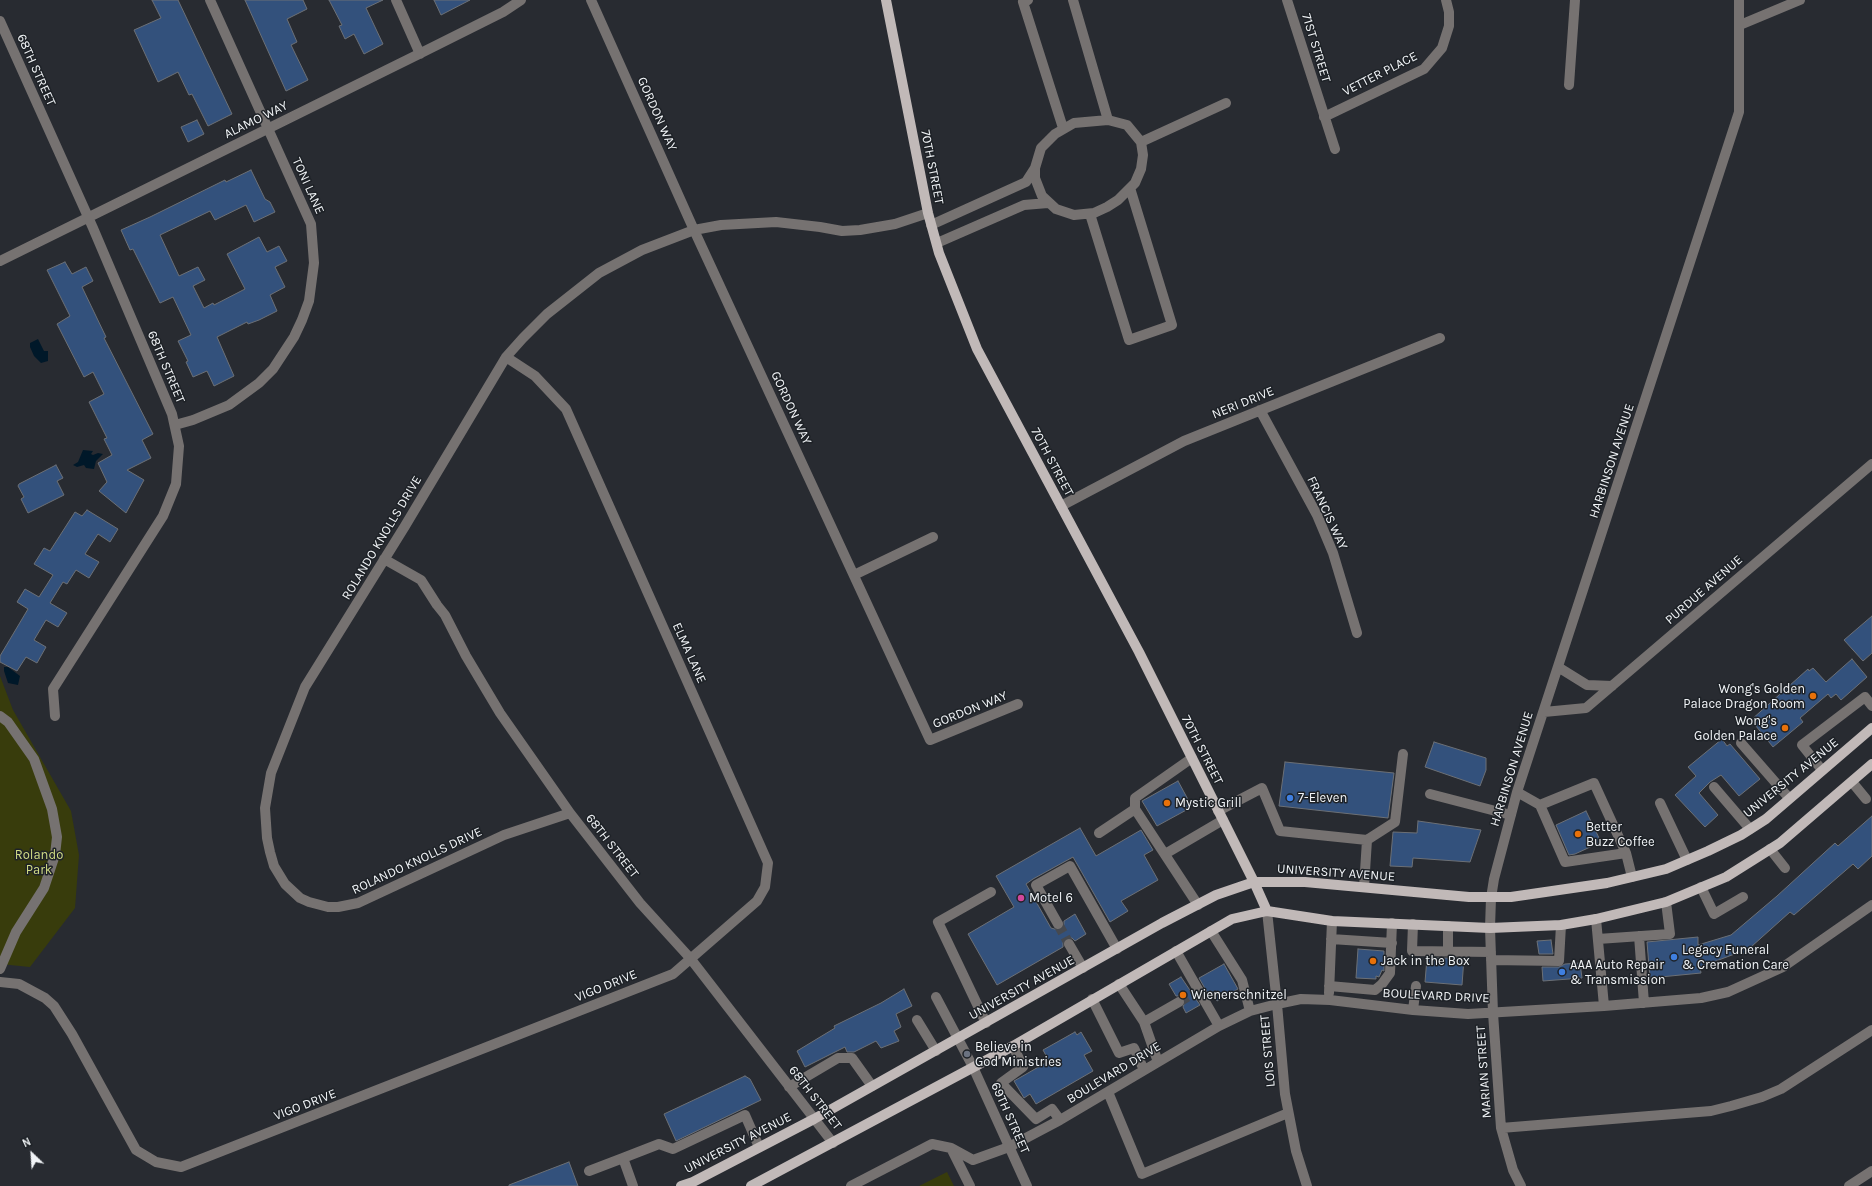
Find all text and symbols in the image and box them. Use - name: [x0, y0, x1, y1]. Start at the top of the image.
- street label: 71ST STREET: [1298, 12, 1334, 84]
- street label: 68TH STREET: [13, 32, 59, 108]
- street label: VETTER PLACE: [1340, 48, 1420, 100]
- street label: GORDON WAY: [634, 75, 680, 153]
- street label: ALAMO WAY: [222, 98, 290, 142]
- street label: 70TH STREET: [917, 128, 947, 206]
- street label: TONI LANE: [289, 155, 327, 217]
- street label: 68TH STREET: [144, 328, 188, 406]
- street label: GORDON WAY: [767, 369, 815, 447]
- street label: NERI DRIVE: [1210, 383, 1276, 423]
- street label: HARBINSON AVENUE: [1586, 402, 1638, 520]
- street label: 70TH STREET: [1027, 425, 1077, 499]
- street label: ROLANDO KNOLLS DRIVE: [339, 473, 425, 603]
- street label: FRANCIS WAY: [1303, 474, 1351, 552]
- street label: PURDUE AVENUE: [1662, 552, 1746, 628]
- street label: ELMA LANE: [669, 620, 709, 686]
- place label: Wong's Golden Palace Dragon Room: [1683, 681, 1805, 712]
- street label: GORDON WAY: [930, 688, 1010, 732]
- marker: Wong's Golden Palace Dragon Room: [1808, 691, 1818, 701]
- street label: HARBINSON AVENUE: [1487, 710, 1537, 828]
- street label: 70TH STREET: [1178, 713, 1226, 787]
- place label: Wong's Golden Palace: [1694, 713, 1777, 744]
- marker: Wong's Golden Palace: [1780, 723, 1790, 733]
- street label: UNIVERSITY AVENUE: [1740, 735, 1842, 821]
- place label: 7-Eleven: [1298, 790, 1347, 806]
- marker: 7-Eleven: [1285, 793, 1295, 803]
- place label: Mystic Grill: [1175, 795, 1242, 811]
- marker: Mystic Grill: [1162, 798, 1172, 808]
- street label: 68TH STREET: [582, 811, 642, 881]
- place label: Better Buzz Coffee: [1586, 819, 1655, 850]
- street label: ROLANDO KNOLLS DRIVE: [349, 824, 485, 898]
- marker: Better Buzz Coffee: [1573, 829, 1583, 839]
- park label: Rolando Park: [15, 847, 63, 878]
- street label: UNIVERSITY AVENUE: [1276, 861, 1396, 885]
- place label: Motel 6: [1029, 890, 1073, 906]
- marker: Motel 6: [1016, 893, 1026, 903]
- place label: Legacy Funeral & Cremation Care: [1682, 942, 1789, 973]
- marker: Legacy Funeral & Cremation Care: [1669, 952, 1679, 962]
- street label: UNIVERSITY AVENUE: [967, 953, 1077, 1023]
- place label: Jack in the Box: [1381, 953, 1470, 969]
- marker: Jack in the Box: [1368, 956, 1378, 966]
- place label: AAA Auto Repair & Transmission: [1570, 957, 1666, 988]
- street label: VIGO DRIVE: [573, 966, 639, 1006]
- marker: AAA Auto Repair & Transmission: [1557, 967, 1567, 977]
- street label: BOULEVARD DRIVE: [1382, 985, 1490, 1007]
- place label: Wienerschnitzel: [1191, 987, 1287, 1003]
- marker: Wienerschnitzel: [1178, 990, 1188, 1000]
- street label: LOIS STREET: [1257, 1014, 1279, 1088]
- street label: MARIAN STREET: [1473, 1025, 1495, 1119]
- place label: Believe in God Ministries: [975, 1039, 1062, 1070]
- street label: BOULEVARD DRIVE: [1064, 1039, 1164, 1107]
- marker: Believe in God Ministries: [962, 1049, 972, 1059]
- street label: 68TH STREET: [785, 1063, 845, 1133]
- street label: 69TH STREET: [987, 1080, 1033, 1156]
- street label: VIGO DRIVE: [272, 1086, 338, 1124]
- street label: UNIVERSITY AVENUE: [682, 1109, 794, 1177]
- north arrow: [12, 1134, 52, 1174]
- text: N: [20, 1135, 33, 1150]

